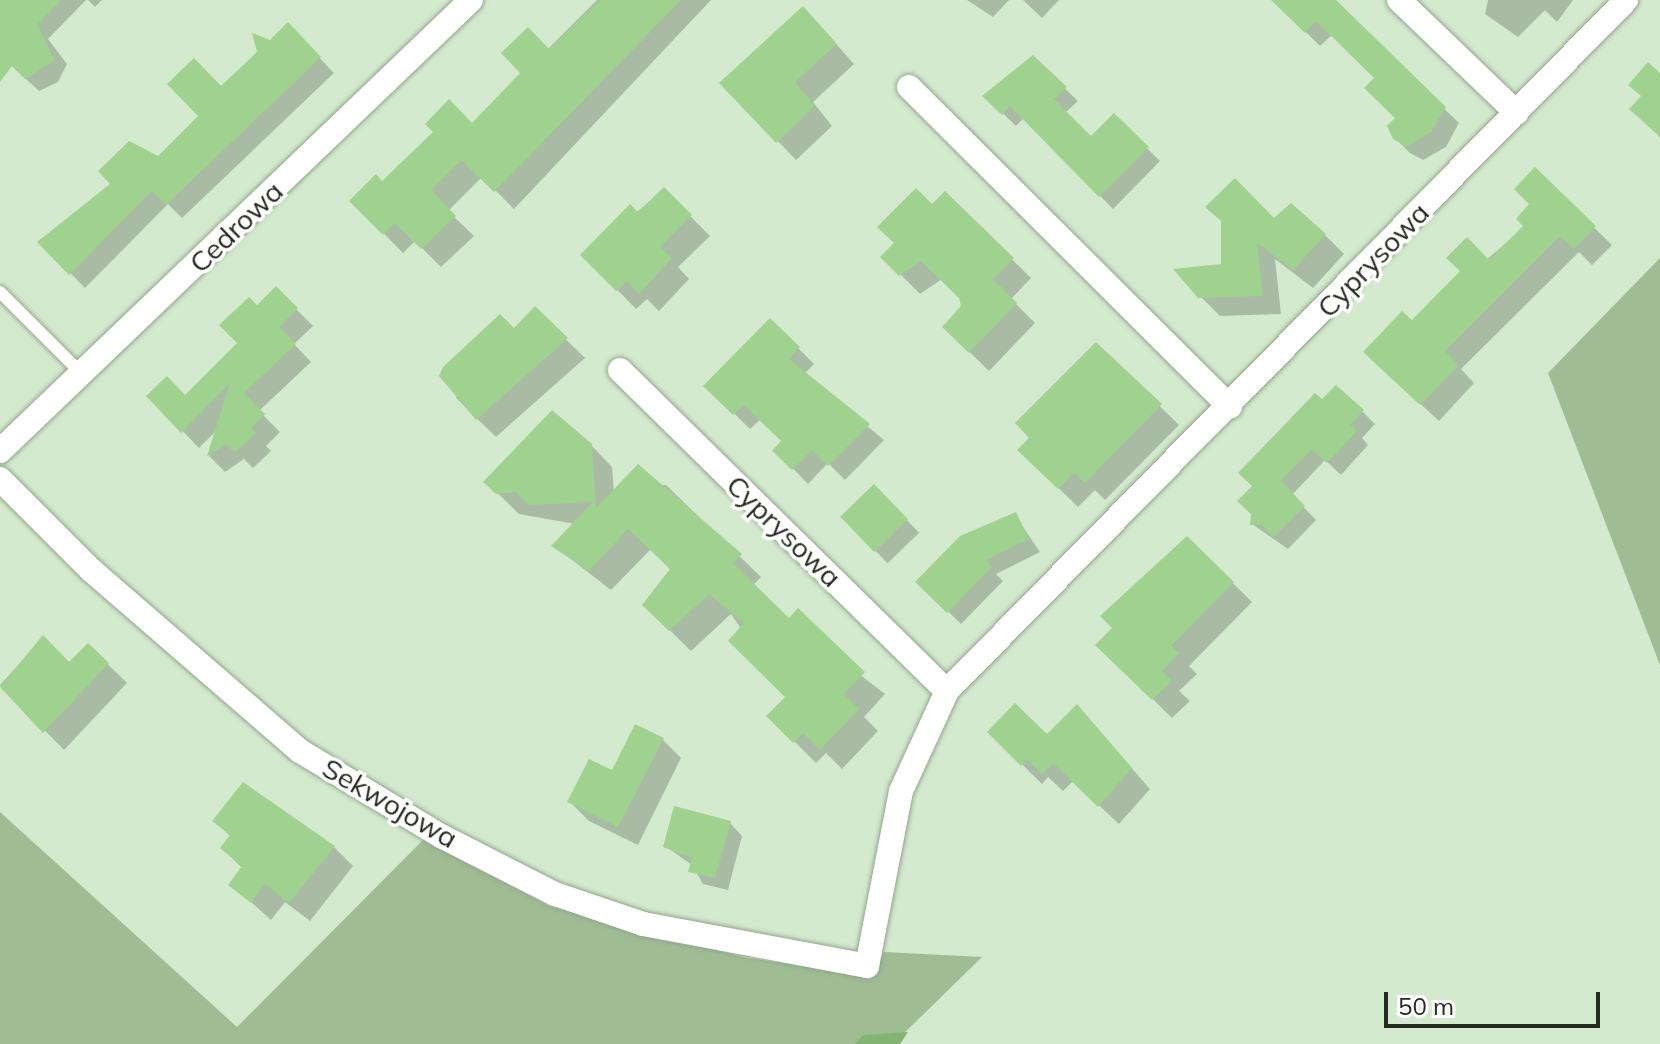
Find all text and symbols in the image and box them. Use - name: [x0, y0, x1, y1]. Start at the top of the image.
- street label: Cedrowa: [182, 174, 290, 280]
- street label: Cyprysowa: [1310, 196, 1436, 324]
- street label: Cyprysowa: [720, 468, 848, 594]
- street label: Sekwojowa: [317, 751, 463, 855]
- scale bar: [1388, 976, 1604, 1026]
- text: 50 m: [1398, 991, 1454, 1021]

